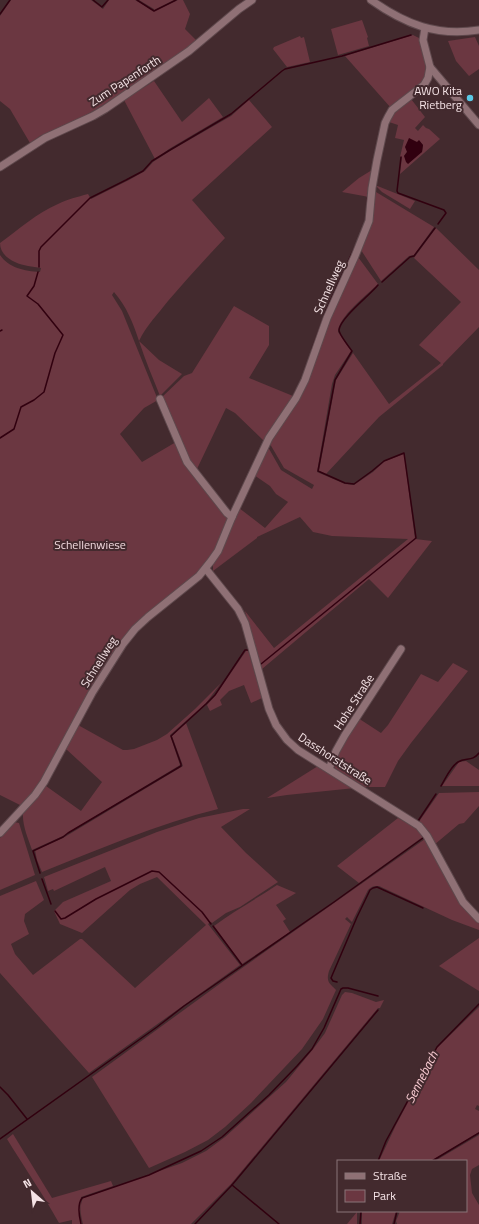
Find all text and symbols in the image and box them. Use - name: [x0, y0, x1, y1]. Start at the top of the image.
- street label: Zum Papenforth: [85, 50, 164, 111]
- place label: AWO Kita Rietberg: [414, 81, 462, 114]
- marker: AWO Kita Rietberg: [465, 93, 475, 103]
- street label: Schnellweg: [308, 257, 349, 317]
- park label: Schellenwiese: [54, 535, 126, 554]
- street label: Schnellweg: [75, 632, 122, 691]
- street label: Hohe Straße: [328, 670, 379, 733]
- street label: Dasshorststraße: [295, 728, 376, 790]
- water label: Sennebach: [399, 1047, 443, 1107]
- legend: [337, 1160, 467, 1212]
- text: Straße: [373, 1166, 407, 1185]
- north arrow: [12, 1172, 52, 1212]
- text: N: [20, 1174, 34, 1192]
- text: Park: [373, 1186, 396, 1205]

